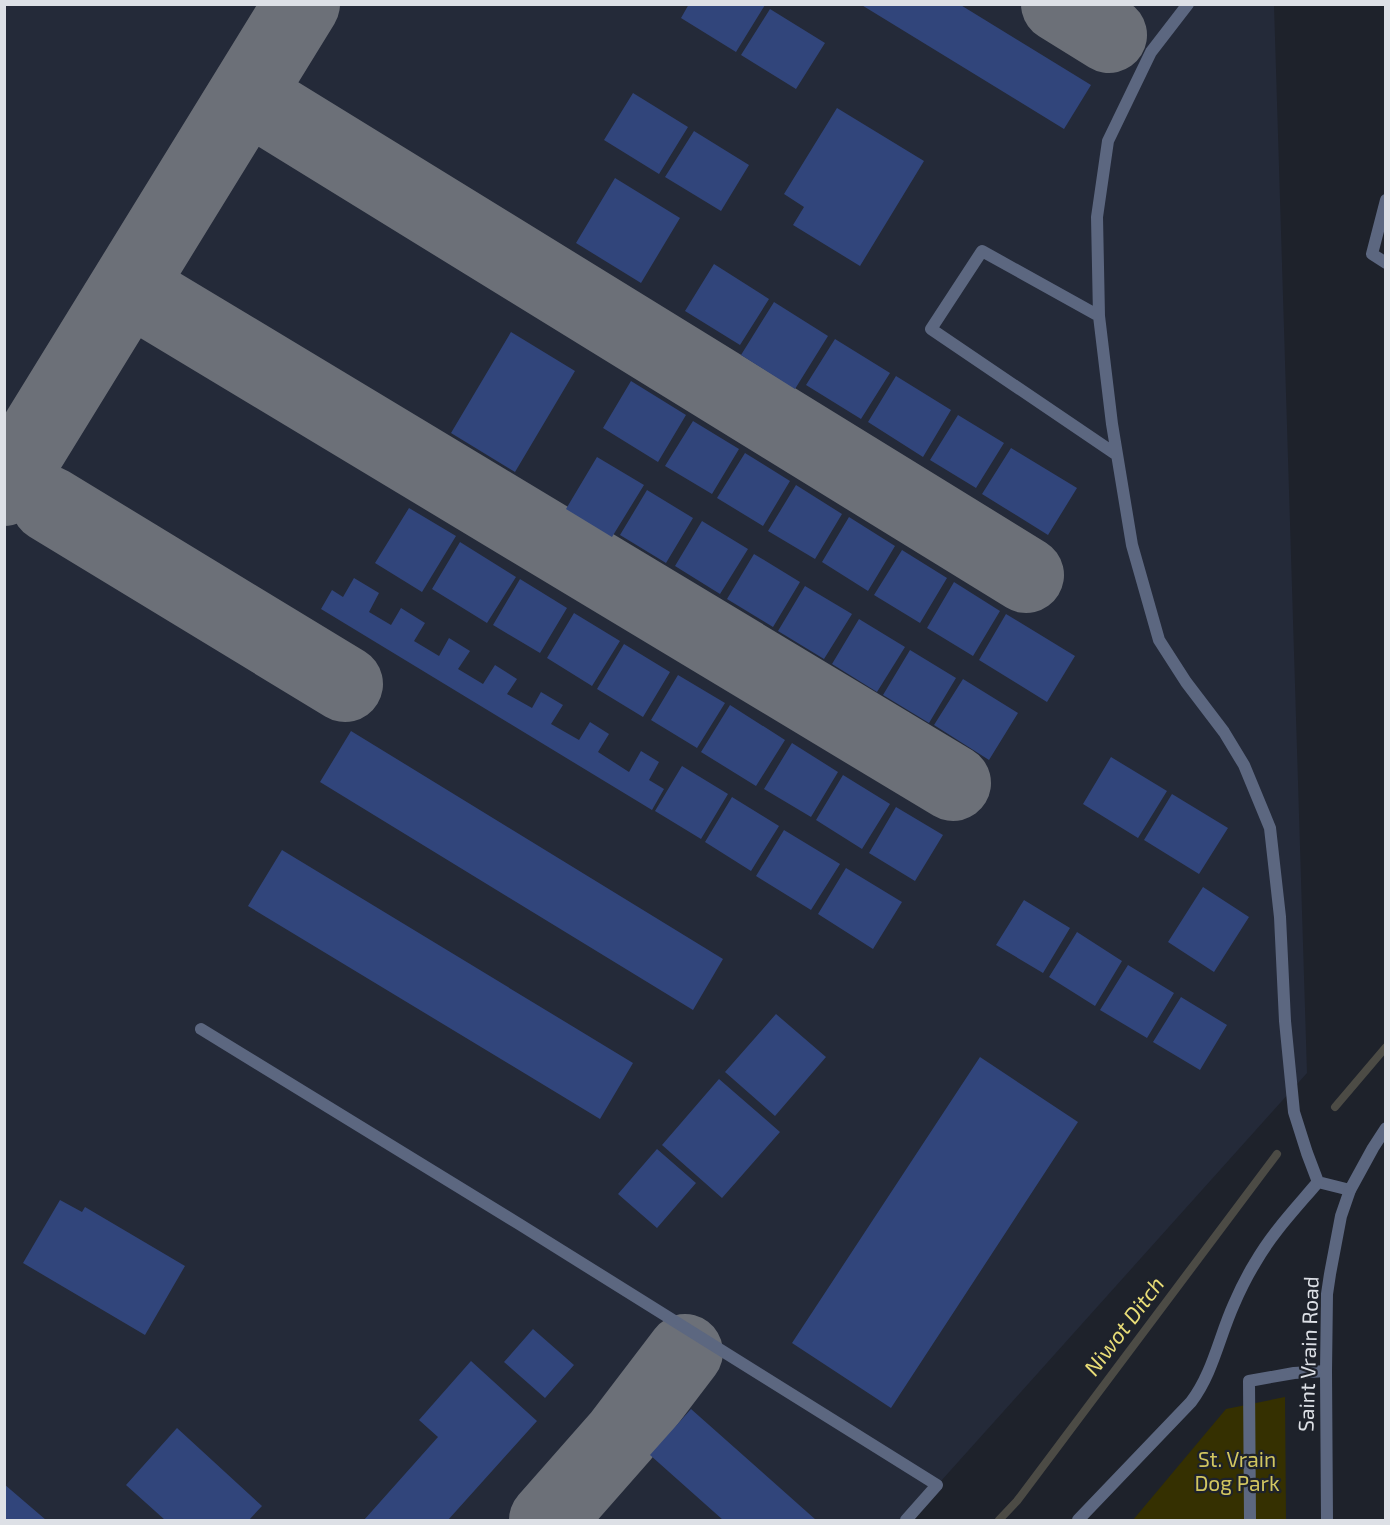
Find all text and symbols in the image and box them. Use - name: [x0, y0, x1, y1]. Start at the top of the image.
- water label: Niwot Ditch: [1078, 1271, 1169, 1380]
- street label: Saint Vrain Road: [1292, 1276, 1323, 1432]
- park label: St. Vrain Dog Park: [1194, 1446, 1280, 1495]

